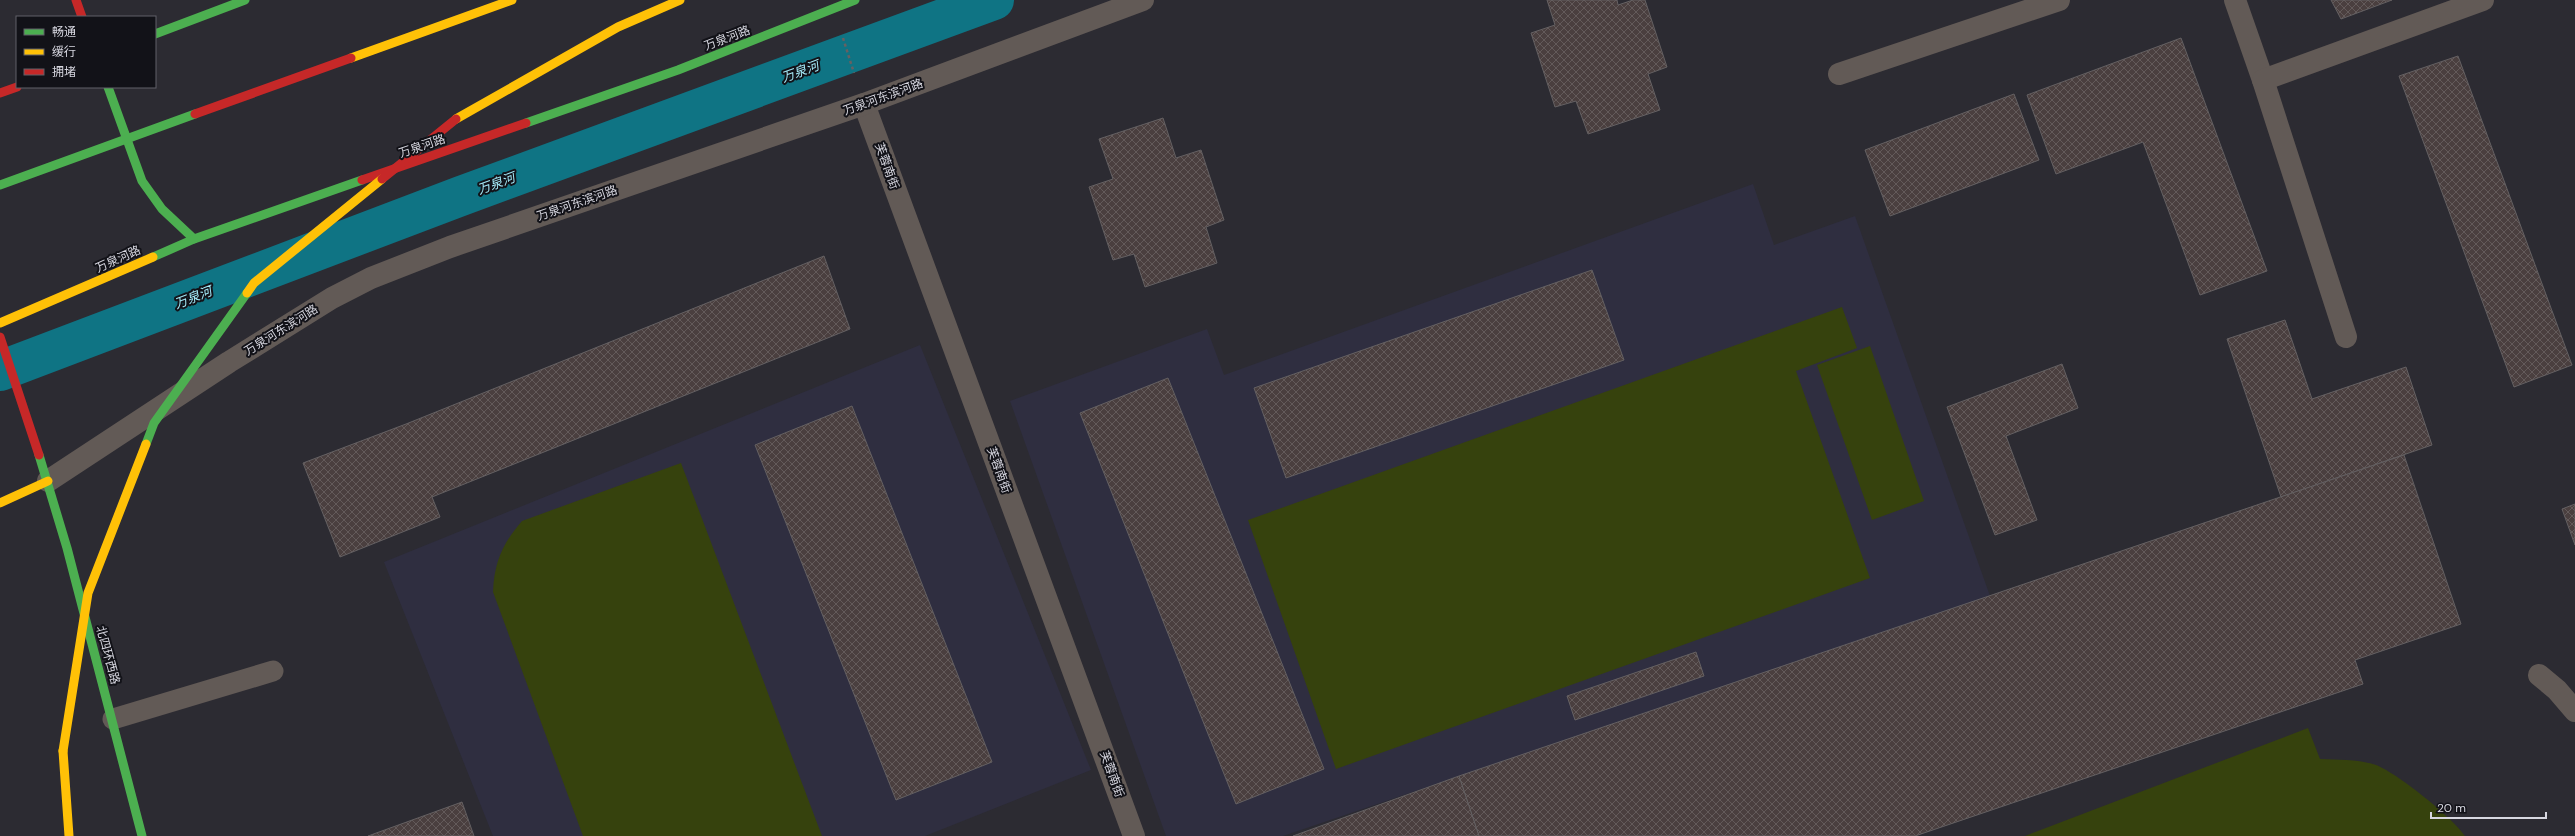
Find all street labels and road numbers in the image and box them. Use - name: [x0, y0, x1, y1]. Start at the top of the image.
- street label: 万泉河路: [702, 22, 752, 54]
- street label: 万泉河东滨河路: [841, 75, 925, 119]
- street label: 万泉河路: [397, 131, 447, 161]
- street label: 芙蓉南街: [871, 141, 903, 191]
- street label: 万泉河东滨河路: [535, 182, 619, 224]
- street label: 万泉河路: [93, 242, 143, 276]
- street label: 万泉河东滨河路: [241, 301, 321, 359]
- street label: 芙蓉南街: [983, 445, 1015, 495]
- street label: 北四环西路: [93, 624, 123, 686]
- street label: 芙蓉南街: [1096, 749, 1128, 799]

